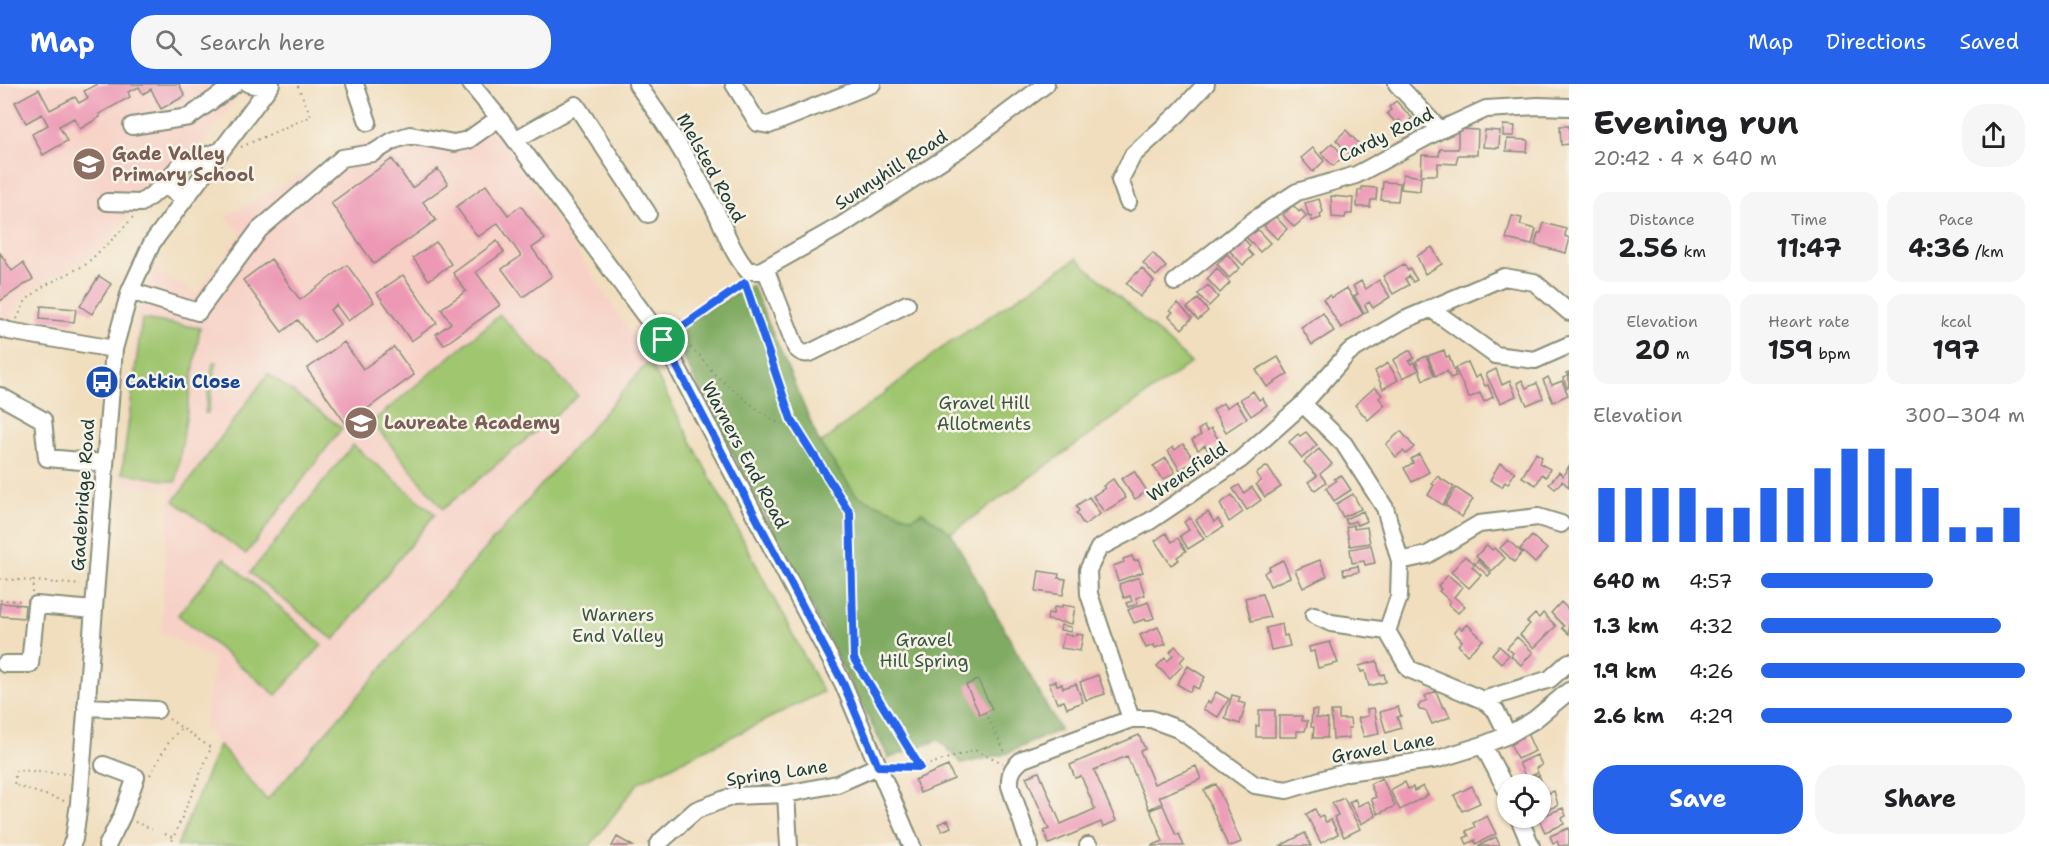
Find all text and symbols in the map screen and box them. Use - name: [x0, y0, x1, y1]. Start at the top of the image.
- search box: [131, 15, 551, 69]
- text: Map: [30, 23, 95, 61]
- icon: search: [152, 26, 185, 59]
- text: Search here: [200, 28, 325, 57]
- text: Map: [1748, 28, 1793, 56]
- text: Directions: [1826, 28, 1926, 56]
- text: Saved: [1959, 28, 2019, 56]
- text: Evening run: [1593, 100, 1799, 145]
- street label: Cardy Road: [1335, 102, 1437, 168]
- button: share: [1962, 104, 2025, 167]
- street label: Melsted Road: [671, 109, 751, 227]
- street label: Sunnyhill Road: [830, 124, 952, 216]
- place label: Gade Valley Primary School: [112, 142, 254, 187]
- text: 20:42 · 4 × 640 m: [1593, 145, 1777, 171]
- school or university icon: Gade Valley Primary School: [71, 146, 107, 182]
- text: Distance: [1629, 209, 1695, 230]
- text: Time: [1791, 209, 1827, 230]
- text: Pace: [1938, 209, 1974, 230]
- text: 2.56: [1618, 230, 1678, 265]
- text: 11:47: [1776, 230, 1842, 265]
- text: 4:36: [1908, 230, 1970, 265]
- text: km: [1678, 241, 1706, 262]
- text: /km: [1970, 241, 2004, 262]
- text: Elevation: [1626, 311, 1698, 332]
- text: Heart rate: [1768, 311, 1850, 332]
- text: kcal: [1940, 311, 1972, 332]
- pin: [637, 314, 688, 365]
- icon: arrive: [646, 323, 679, 356]
- text: 20: [1634, 332, 1670, 367]
- text: 159: [1767, 332, 1813, 367]
- text: 197: [1932, 332, 1980, 367]
- text: m: [1670, 343, 1690, 364]
- text: bpm: [1813, 343, 1851, 364]
- bus stop icon: Catkin Close: [84, 364, 120, 400]
- place label: Catkin Close: [125, 370, 241, 394]
- street label: Warners End Road: [696, 377, 794, 533]
- park label: Gravel Hill Allotments: [937, 391, 1031, 436]
- text: Elevation: [1593, 402, 1683, 428]
- text: 300–304 m: [1904, 402, 2025, 428]
- school or university icon: Laureate Academy: [343, 405, 379, 441]
- place label: Laureate Academy: [384, 411, 560, 435]
- street label: Gadebridge Road: [66, 418, 100, 572]
- street label: Wrensfield: [1142, 436, 1232, 508]
- text: 640 m: [1593, 568, 1660, 594]
- text: 4:57: [1689, 568, 1732, 594]
- park label: Warners End Valley: [572, 603, 664, 648]
- text: 1.3 km: [1593, 613, 1659, 639]
- text: 4:32: [1689, 613, 1733, 639]
- park label: Gravel Hill Spring: [879, 628, 969, 673]
- text: 1.9 km: [1593, 658, 1656, 684]
- text: 4:26: [1689, 658, 1734, 684]
- text: 2.6 km: [1593, 703, 1664, 729]
- text: 4:29: [1689, 703, 1734, 729]
- street label: Gravel Lane: [1329, 727, 1437, 769]
- street label: Spring Lane: [725, 754, 829, 792]
- button: Save: [1593, 765, 1803, 834]
- button: Share: [1815, 765, 2025, 834]
- map controls: [1497, 774, 1551, 828]
- button: locate: [1497, 774, 1551, 828]

